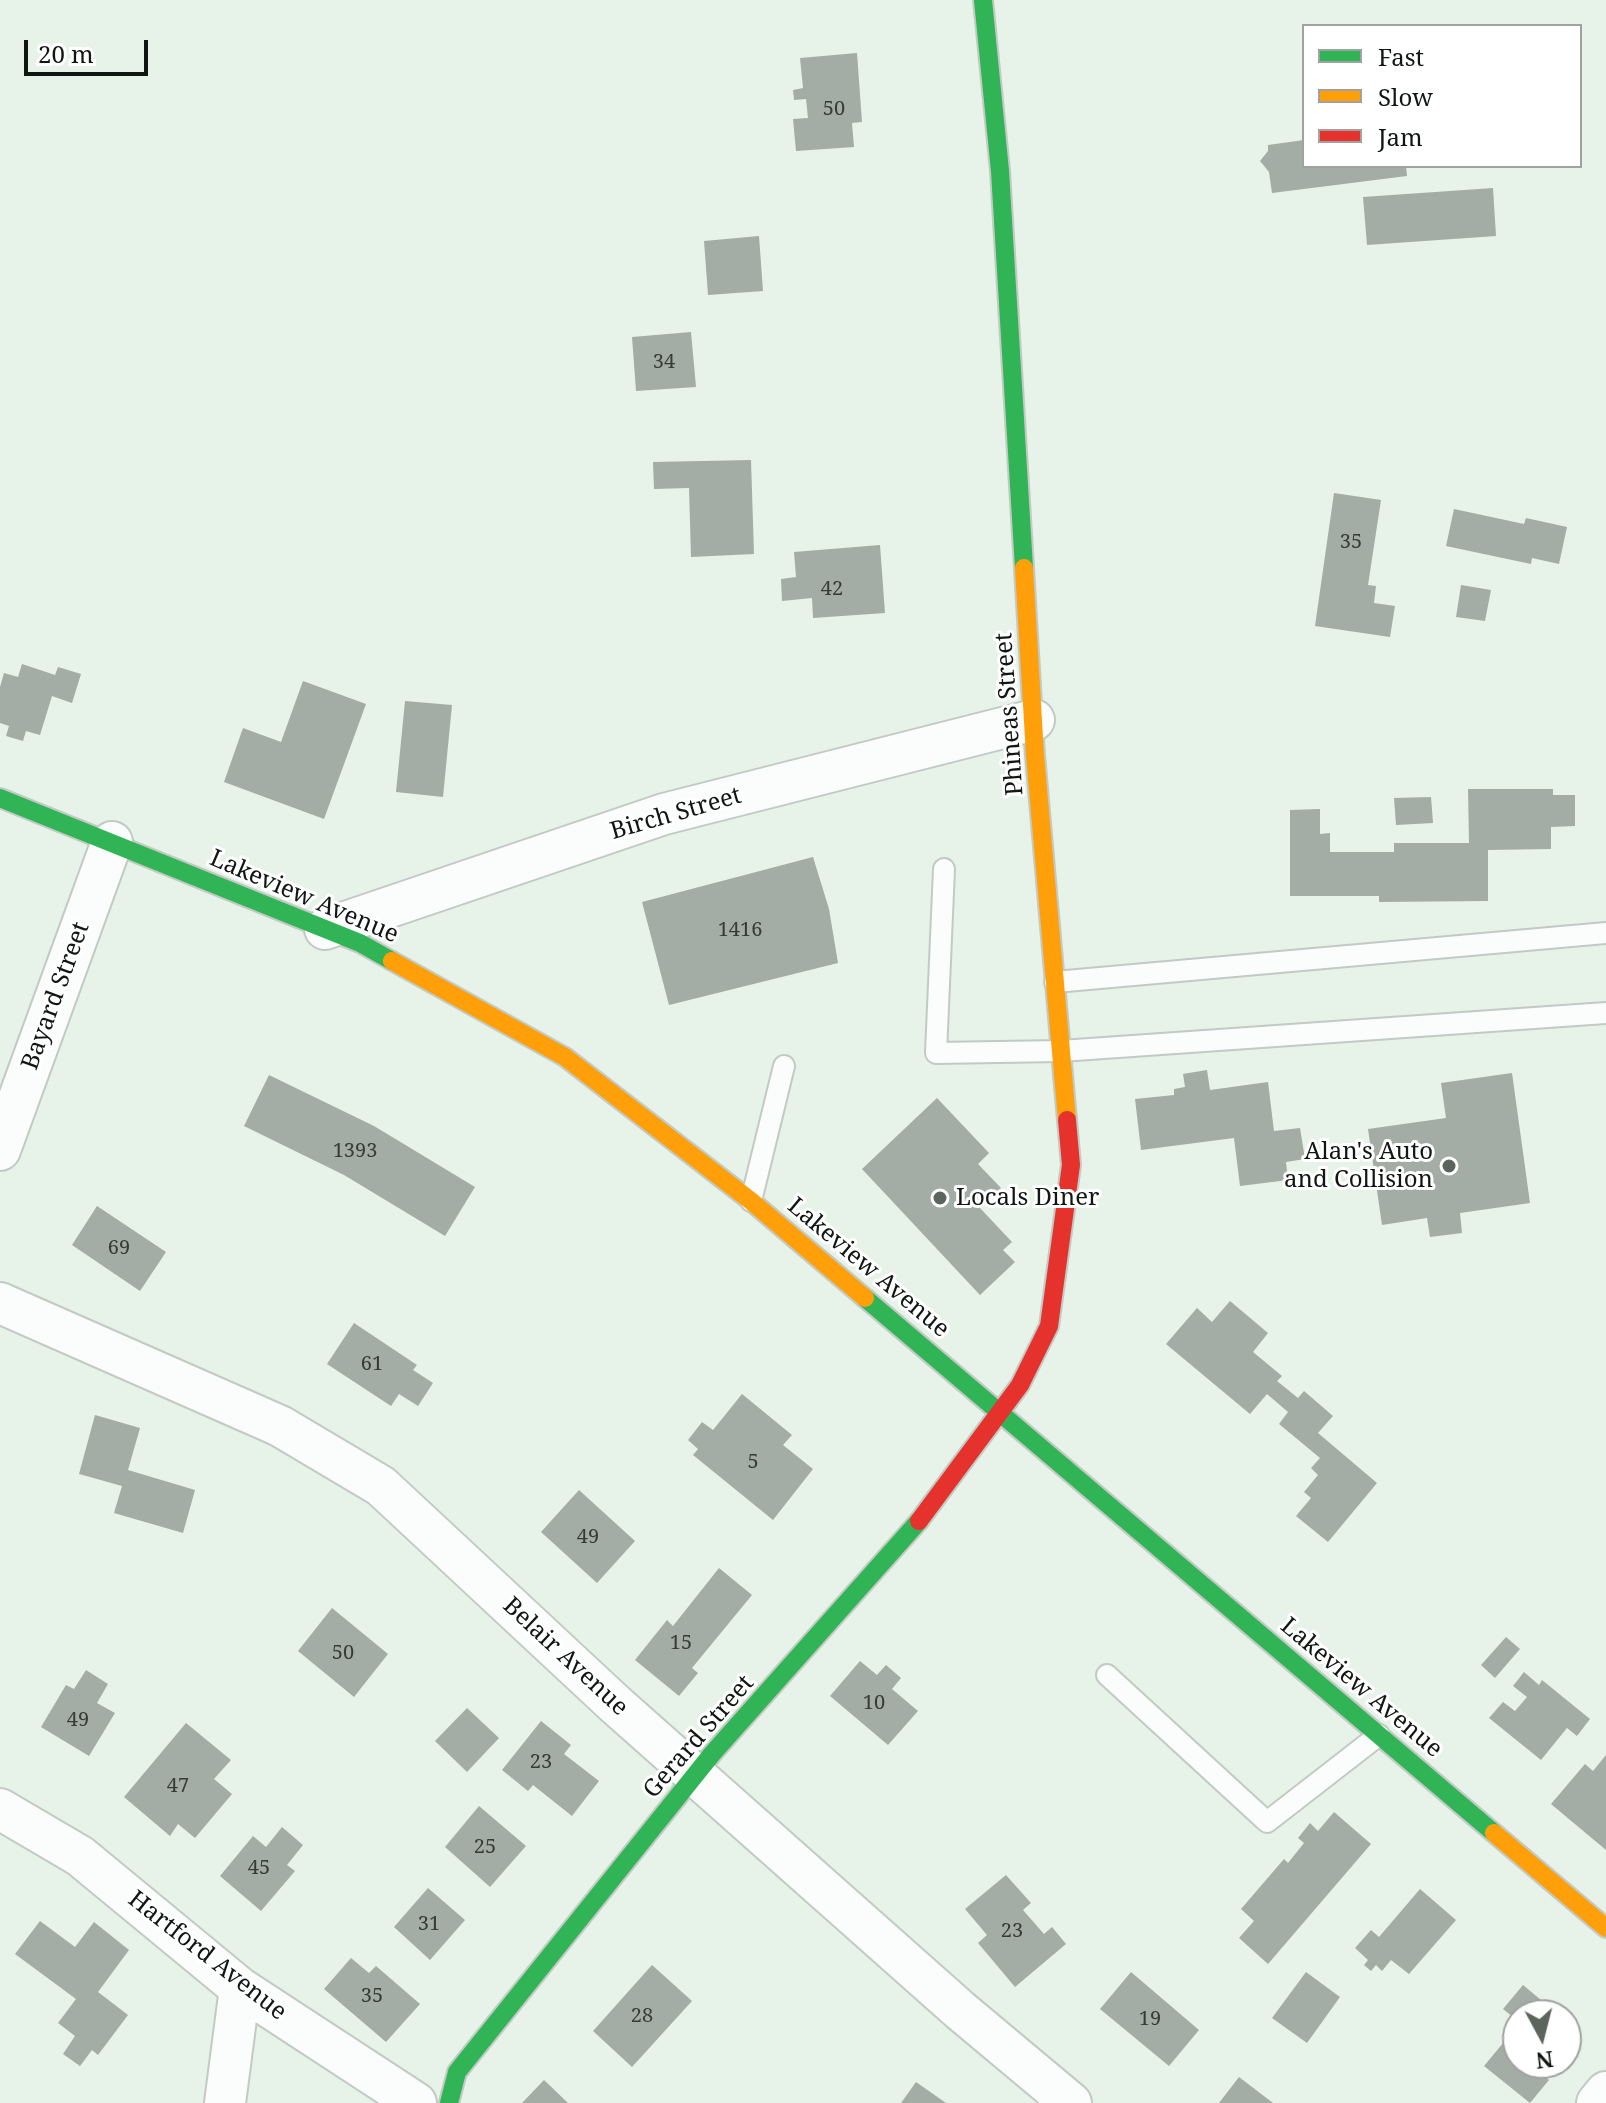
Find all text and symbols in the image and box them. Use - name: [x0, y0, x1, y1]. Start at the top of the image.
- scale bar: [28, 24, 152, 74]
- legend: [1302, 24, 1582, 168]
- text: 20 m: [38, 37, 94, 70]
- text: Fast: [1378, 40, 1424, 73]
- text: Slow: [1378, 80, 1433, 113]
- house number: 50: [823, 97, 845, 121]
- text: Jam: [1378, 120, 1423, 153]
- house number: 34: [653, 350, 675, 374]
- house number: 35: [1340, 530, 1362, 554]
- house number: 42: [821, 577, 843, 601]
- street label: Phineas Street: [990, 632, 1030, 796]
- street label: Birch Street: [607, 782, 745, 846]
- street label: Lakeview Avenue: [205, 844, 403, 950]
- street label: Bayard Street: [16, 918, 96, 1074]
- house number: 1416: [718, 918, 762, 942]
- place label: Alan's Auto and Collision: [1284, 1138, 1433, 1194]
- house number: 1393: [333, 1139, 377, 1163]
- marker: Alan's Auto and Collision: [1440, 1157, 1458, 1175]
- place label: Locals Diner: [956, 1184, 1099, 1212]
- marker: Locals Diner: [931, 1189, 949, 1207]
- street label: Lakeview Avenue: [781, 1192, 955, 1344]
- house number: 69: [108, 1236, 130, 1260]
- house number: 61: [361, 1352, 383, 1376]
- house number: 5: [747, 1450, 759, 1474]
- house number: 49: [577, 1525, 599, 1549]
- street label: Belair Avenue: [496, 1592, 634, 1722]
- street label: Lakeview Avenue: [1274, 1612, 1448, 1764]
- house number: 15: [670, 1631, 692, 1655]
- house number: 50: [332, 1641, 354, 1665]
- street label: Gerard Street: [638, 1670, 760, 1804]
- house number: 10: [863, 1691, 885, 1715]
- house number: 49: [67, 1708, 89, 1732]
- house number: 23: [530, 1750, 552, 1774]
- house number: 47: [167, 1774, 189, 1798]
- house number: 25: [474, 1835, 496, 1859]
- house number: 45: [248, 1856, 270, 1880]
- street label: Hartford Avenue: [122, 1885, 292, 2027]
- house number: 31: [418, 1912, 440, 1936]
- house number: 23: [1001, 1919, 1023, 1943]
- house number: 35: [361, 1984, 383, 2008]
- north arrow: [1502, 1999, 1582, 2079]
- house number: 28: [631, 2004, 653, 2028]
- house number: 19: [1139, 2007, 1161, 2031]
- text: N: [1534, 2045, 1555, 2077]

